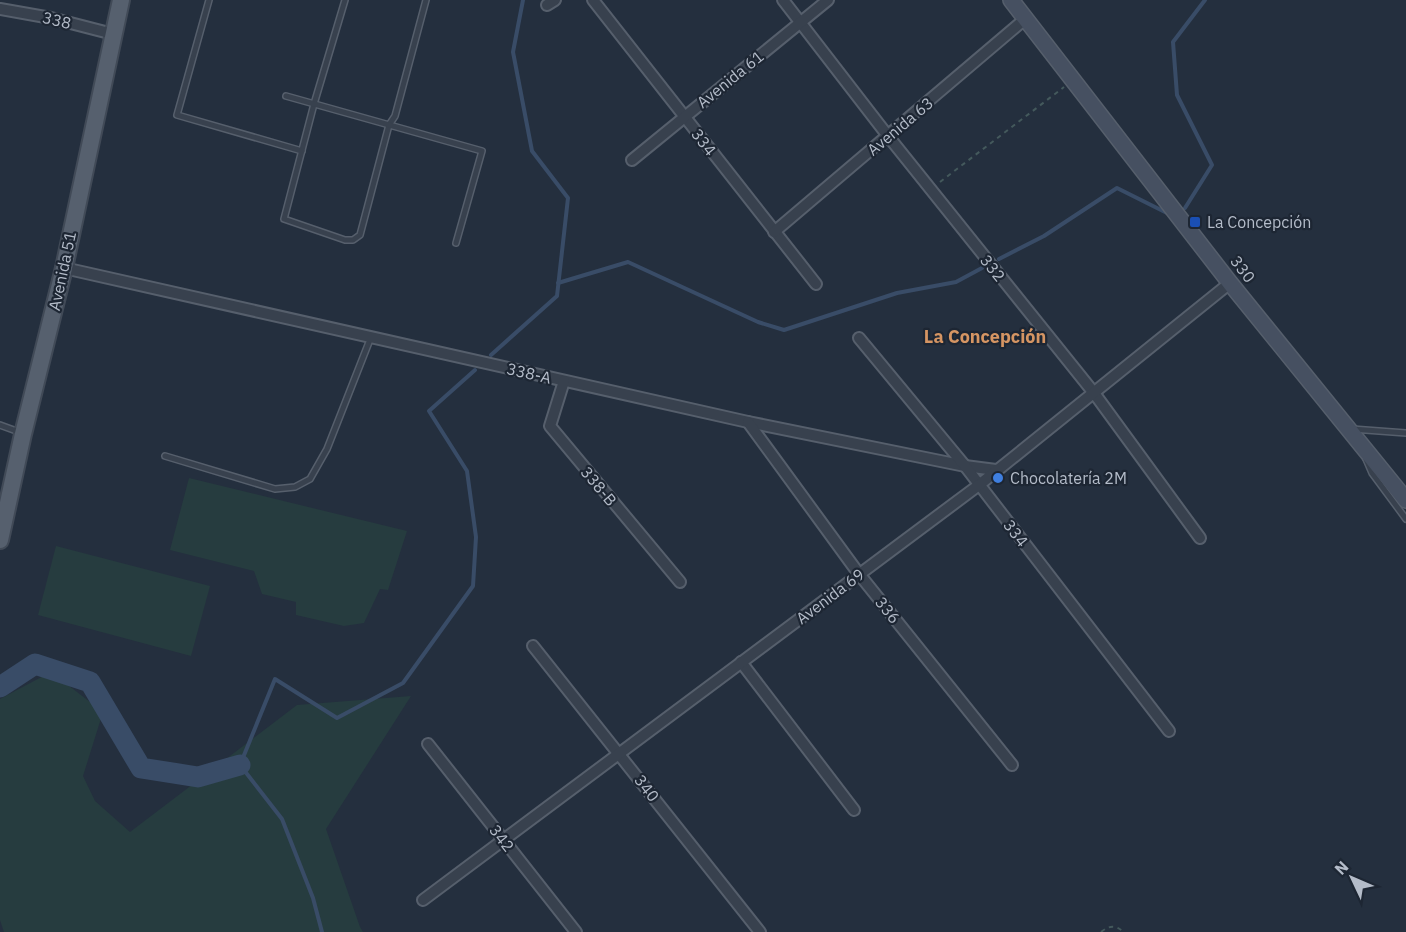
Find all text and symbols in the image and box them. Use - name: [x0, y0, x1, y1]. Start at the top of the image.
- street label: 338: [41, 7, 73, 33]
- street label: Avenida 61: [692, 46, 768, 112]
- street label: Avenida 63: [863, 93, 937, 159]
- street label: 334: [687, 124, 721, 160]
- place label: La Concepción: [1207, 212, 1311, 232]
- marker: La Concepción: [1188, 215, 1202, 229]
- street label: Avenida 51: [44, 230, 80, 312]
- street label: 332: [976, 251, 1010, 285]
- street label: 330: [1226, 251, 1260, 287]
- district label: La Concepción: [924, 325, 1046, 348]
- street label: 338-A: [505, 358, 553, 388]
- street label: 338-B: [577, 462, 621, 510]
- place label: Chocolatería 2M: [1010, 468, 1127, 488]
- marker: Chocolatería 2M: [991, 471, 1005, 485]
- street label: 334: [999, 515, 1033, 551]
- street label: Avenida 69: [792, 564, 868, 628]
- street label: 336: [871, 593, 905, 627]
- street label: 340: [630, 770, 664, 806]
- street label: 342: [485, 820, 519, 856]
- north arrow: [1322, 848, 1382, 908]
- text: N: [1330, 856, 1352, 879]

